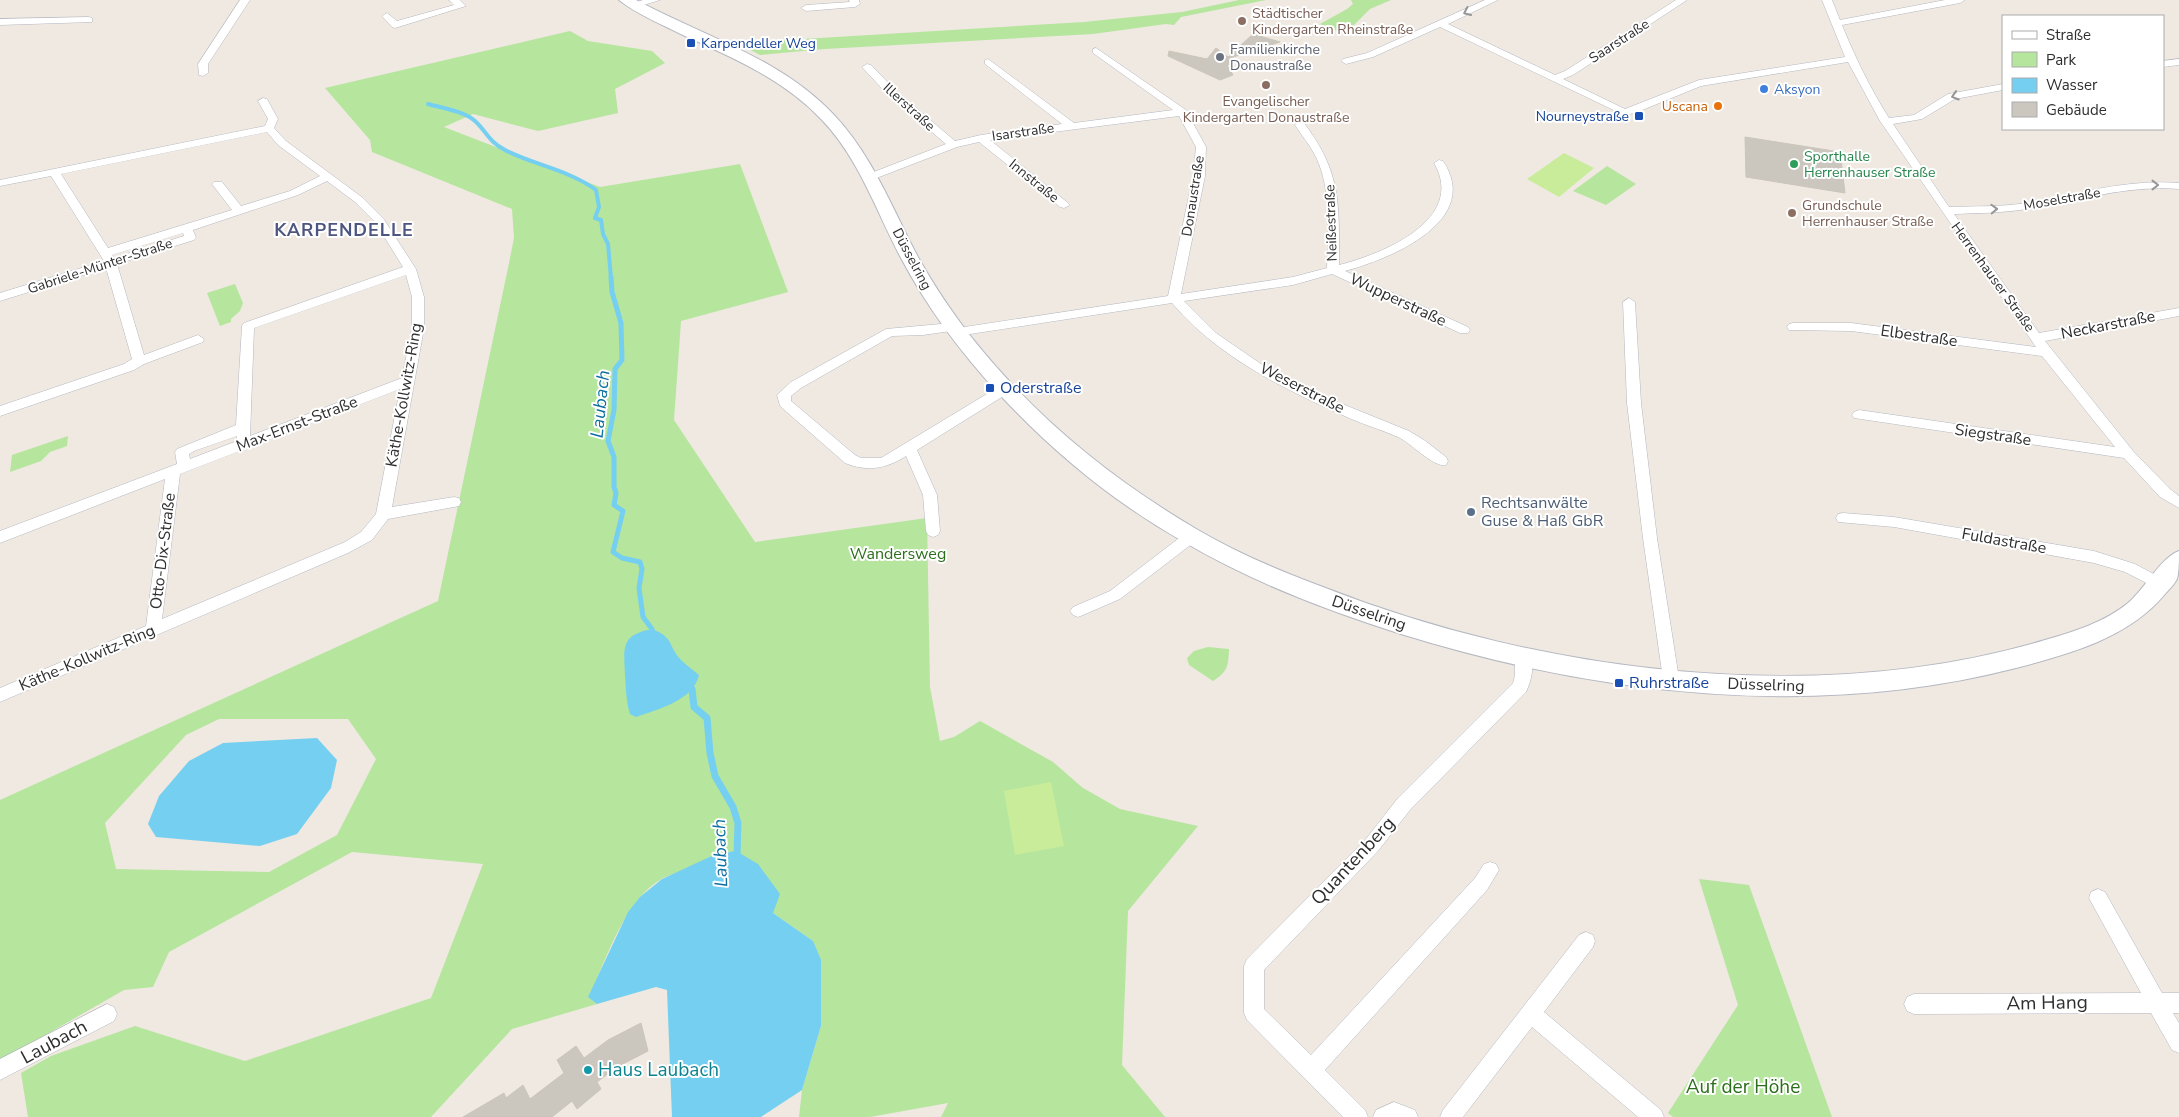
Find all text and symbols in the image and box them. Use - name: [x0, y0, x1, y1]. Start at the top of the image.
- place label: Städtischer Kindergarten Rheinstraße: [1252, 4, 1413, 39]
- one-way arrow: [1463, 6, 1472, 16]
- street label: Saarstraße: [1585, 14, 1653, 68]
- marker: Städtischer Kindergarten Rheinstraße: [1236, 15, 1248, 27]
- legend: [2002, 15, 2164, 130]
- text: Straße: [2046, 25, 2091, 45]
- place label: Karpendeller Weg: [701, 34, 816, 53]
- marker: Karpendeller Weg: [685, 37, 697, 49]
- place label: Familienkirche Donaustraße: [1230, 40, 1320, 75]
- text: Park: [2046, 50, 2076, 70]
- marker: Familienkirche Donaustraße: [1214, 51, 1226, 63]
- text: Wasser: [2046, 75, 2098, 95]
- street label: Illerstraße: [879, 78, 939, 136]
- marker: Evangelischer Kindergarten Donaustraße: [1260, 79, 1272, 91]
- place label: Aksyon: [1774, 80, 1821, 99]
- marker: Aksyon: [1758, 83, 1770, 95]
- one-way arrow: [1951, 91, 1960, 101]
- place label: Evangelischer Kindergarten Donaustraße: [1183, 92, 1349, 127]
- place label: Uscana: [1662, 97, 1708, 116]
- marker: Uscana: [1712, 100, 1724, 112]
- text: Gebäude: [2046, 100, 2107, 120]
- place label: Nourneystraße: [1536, 107, 1629, 126]
- marker: Nourneystraße: [1633, 110, 1645, 122]
- street label: Isarstraße: [991, 118, 1055, 146]
- place label: Sporthalle Herrenhauser Straße: [1804, 147, 1935, 182]
- street label: Donaustraße: [1177, 154, 1209, 238]
- street label: Innstraße: [1005, 155, 1063, 207]
- marker: Sporthalle Herrenhauser Straße: [1788, 158, 1800, 170]
- one-way arrow: [2151, 180, 2159, 190]
- street label: Moselstraße: [2022, 183, 2102, 215]
- street label: Neißestraße: [1320, 184, 1342, 262]
- place label: Grundschule Herrenhauser Straße: [1802, 196, 1933, 231]
- one-way arrow: [1990, 204, 1998, 214]
- marker: Grundschule Herrenhauser Straße: [1786, 207, 1798, 219]
- district label: KARPENDELLE: [274, 218, 414, 242]
- street label: Herrenhauser Straße: [1947, 218, 2039, 336]
- street label: Düsselring: [888, 225, 936, 293]
- street label: Gabriele-Münter-Straße: [25, 234, 175, 298]
- street label: Wupperstraße: [1346, 268, 1450, 332]
- street label: Neckarstraße: [2059, 305, 2157, 345]
- street label: Elbestraße: [1879, 320, 1959, 352]
- street label: Käthe-Kollwitz-Ring: [381, 321, 427, 469]
- street label: Weserstraße: [1256, 357, 1348, 419]
- water label: Laubach: [585, 369, 615, 439]
- place label: Oderstraße: [1000, 377, 1081, 399]
- marker: Oderstraße: [984, 382, 996, 394]
- street label: Max-Ernst-Straße: [233, 391, 361, 457]
- street label: Siegstraße: [1953, 419, 2033, 451]
- street label: Otto-Dix-Straße: [145, 492, 181, 610]
- place label: Rechtsanwälte Guse & Haß GbR: [1481, 492, 1604, 532]
- marker: Rechtsanwälte Guse & Haß GbR: [1465, 506, 1477, 518]
- street label: Fuldastraße: [1960, 523, 2048, 559]
- park label: Wandersweg: [850, 543, 946, 565]
- street label: Düsselring: [1329, 590, 1409, 636]
- street label: Käthe-Kollwitz-Ring: [16, 619, 158, 697]
- place label: Ruhrstraße: [1629, 672, 1709, 694]
- street label: Düsselring: [1727, 673, 1805, 697]
- marker: Ruhrstraße: [1613, 677, 1625, 689]
- street label: Quantenberg: [1305, 811, 1401, 911]
- water label: Laubach: [707, 819, 733, 887]
- street label: Am Hang: [2006, 989, 2088, 1017]
- street label: Laubach: [16, 1014, 92, 1070]
- place label: Haus Laubach: [598, 1057, 719, 1083]
- marker: Haus Laubach: [582, 1064, 594, 1076]
- park label: Auf der Höhe: [1686, 1074, 1800, 1100]

